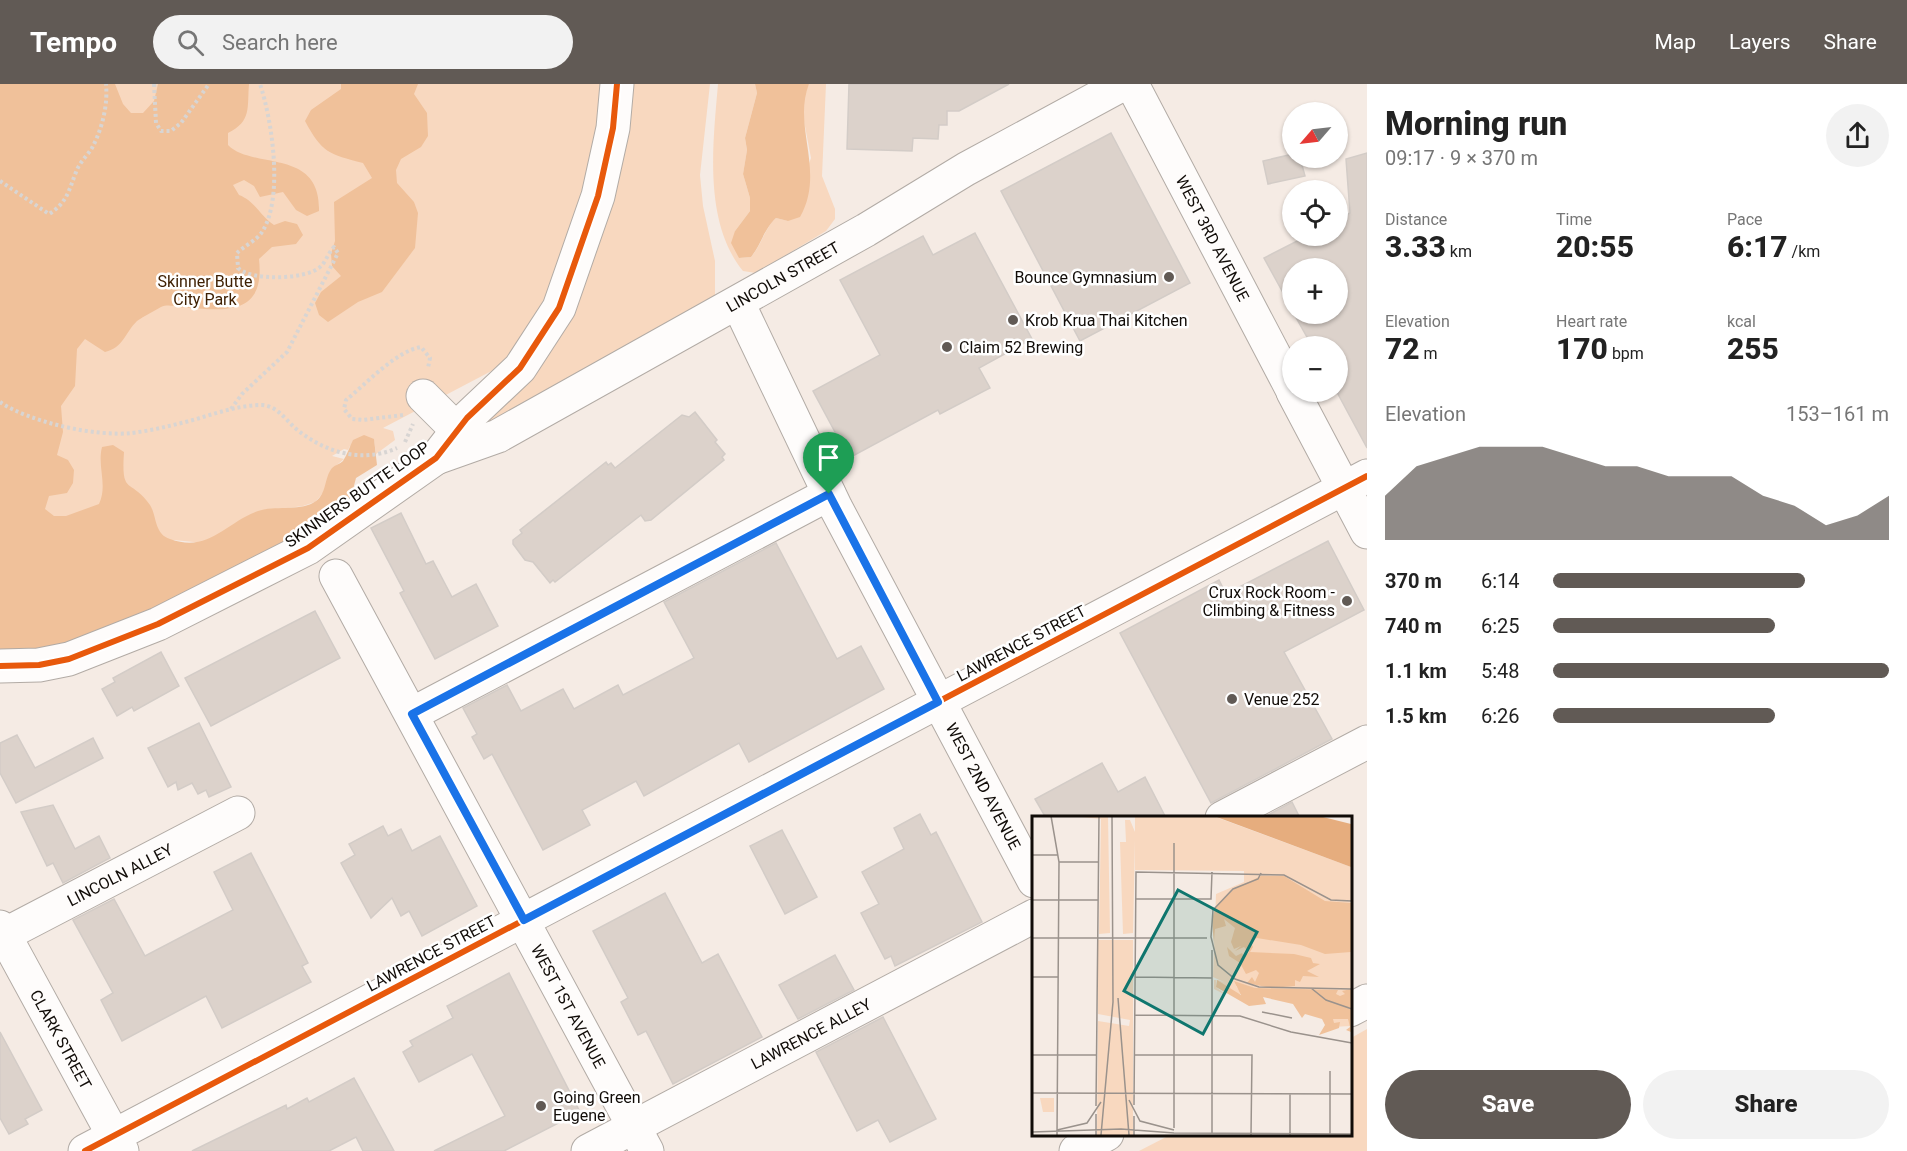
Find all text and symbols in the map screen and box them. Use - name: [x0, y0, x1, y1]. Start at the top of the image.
- search box: [153, 15, 573, 69]
- text: Tempo: [30, 26, 117, 59]
- icon: search: [174, 26, 207, 59]
- text: Search here: [222, 30, 338, 55]
- text: Map: [1654, 30, 1696, 54]
- text: Layers: [1729, 30, 1790, 54]
- text: Share: [1823, 30, 1877, 54]
- north arrow: [1282, 102, 1348, 168]
- map controls: [1282, 102, 1348, 402]
- text: Morning run: [1385, 104, 1567, 143]
- button: share: [1826, 104, 1889, 167]
- text: 09:17 · 9 × 370 m: [1385, 146, 1538, 170]
- street label: WEST 3RD AVENUE: [1172, 172, 1253, 304]
- button: locate: [1282, 180, 1348, 246]
- text: Distance: [1385, 210, 1447, 229]
- text: Time: [1556, 210, 1592, 229]
- text: Pace: [1727, 210, 1763, 229]
- text: 3.33: [1385, 229, 1446, 264]
- text: 20:55: [1556, 229, 1634, 264]
- text: 6:17: [1727, 229, 1788, 264]
- street label: LINCOLN STREET: [723, 238, 843, 316]
- text: km: [1446, 242, 1472, 261]
- text: /km: [1788, 242, 1820, 261]
- button: +: [1282, 258, 1348, 324]
- place label: Bounce Gymnasium: [1014, 268, 1157, 287]
- marker: Bounce Gymnasium: [1162, 270, 1176, 284]
- park label: Skinner Butte City Park: [158, 272, 252, 309]
- place label: Krob Krua Thai Kitchen: [1025, 311, 1188, 330]
- text: Elevation: [1385, 312, 1450, 331]
- text: Heart rate: [1556, 312, 1627, 331]
- text: kcal: [1727, 312, 1756, 331]
- marker: Krob Krua Thai Kitchen: [1006, 313, 1020, 327]
- text: 72: [1385, 331, 1420, 366]
- text: 170: [1556, 331, 1608, 366]
- text: 255: [1727, 331, 1779, 366]
- button: −: [1282, 336, 1348, 402]
- place label: Claim 52 Brewing: [959, 338, 1083, 357]
- marker: Claim 52 Brewing: [940, 340, 954, 354]
- text: m: [1420, 344, 1438, 363]
- text: bpm: [1608, 344, 1644, 363]
- text: Elevation: [1385, 402, 1466, 426]
- text: 153–161 m: [1786, 402, 1889, 426]
- pin: [803, 432, 854, 494]
- street label: SKINNERS BUTTE LOOP: [281, 437, 433, 552]
- icon: arrive: [812, 441, 845, 474]
- text: 370 m: [1385, 569, 1442, 593]
- text: 6:14: [1481, 569, 1520, 593]
- place label: Crux Rock Room - Climbing & Fitness: [1202, 583, 1336, 620]
- marker: Crux Rock Room - Climbing & Fitness: [1340, 594, 1354, 608]
- street label: LAWRENCE STREET: [953, 601, 1089, 686]
- text: 740 m: [1385, 614, 1442, 638]
- text: 6:25: [1481, 614, 1520, 638]
- text: 1.1 km: [1385, 659, 1447, 683]
- text: 5:48: [1481, 659, 1520, 683]
- place label: Venue 252: [1244, 690, 1319, 709]
- marker: Venue 252: [1225, 692, 1239, 706]
- text: 1.5 km: [1385, 704, 1447, 728]
- text: 6:26: [1481, 704, 1520, 728]
- street label: WEST 2ND AVENUE: [942, 720, 1025, 853]
- inset map: [1032, 816, 1352, 1136]
- street label: LINCOLN ALLEY: [64, 840, 176, 910]
- street label: LAWRENCE STREET: [363, 911, 499, 996]
- street label: WEST 1ST AVENUE: [527, 941, 609, 1071]
- street label: CLARK STREET: [26, 987, 96, 1093]
- street label: LAWRENCE ALLEY: [748, 994, 875, 1073]
- button: Save: [1385, 1070, 1631, 1139]
- button: Share: [1643, 1070, 1889, 1139]
- place label: Going Green Eugene: [553, 1088, 641, 1125]
- marker: Going Green Eugene: [534, 1099, 548, 1113]

